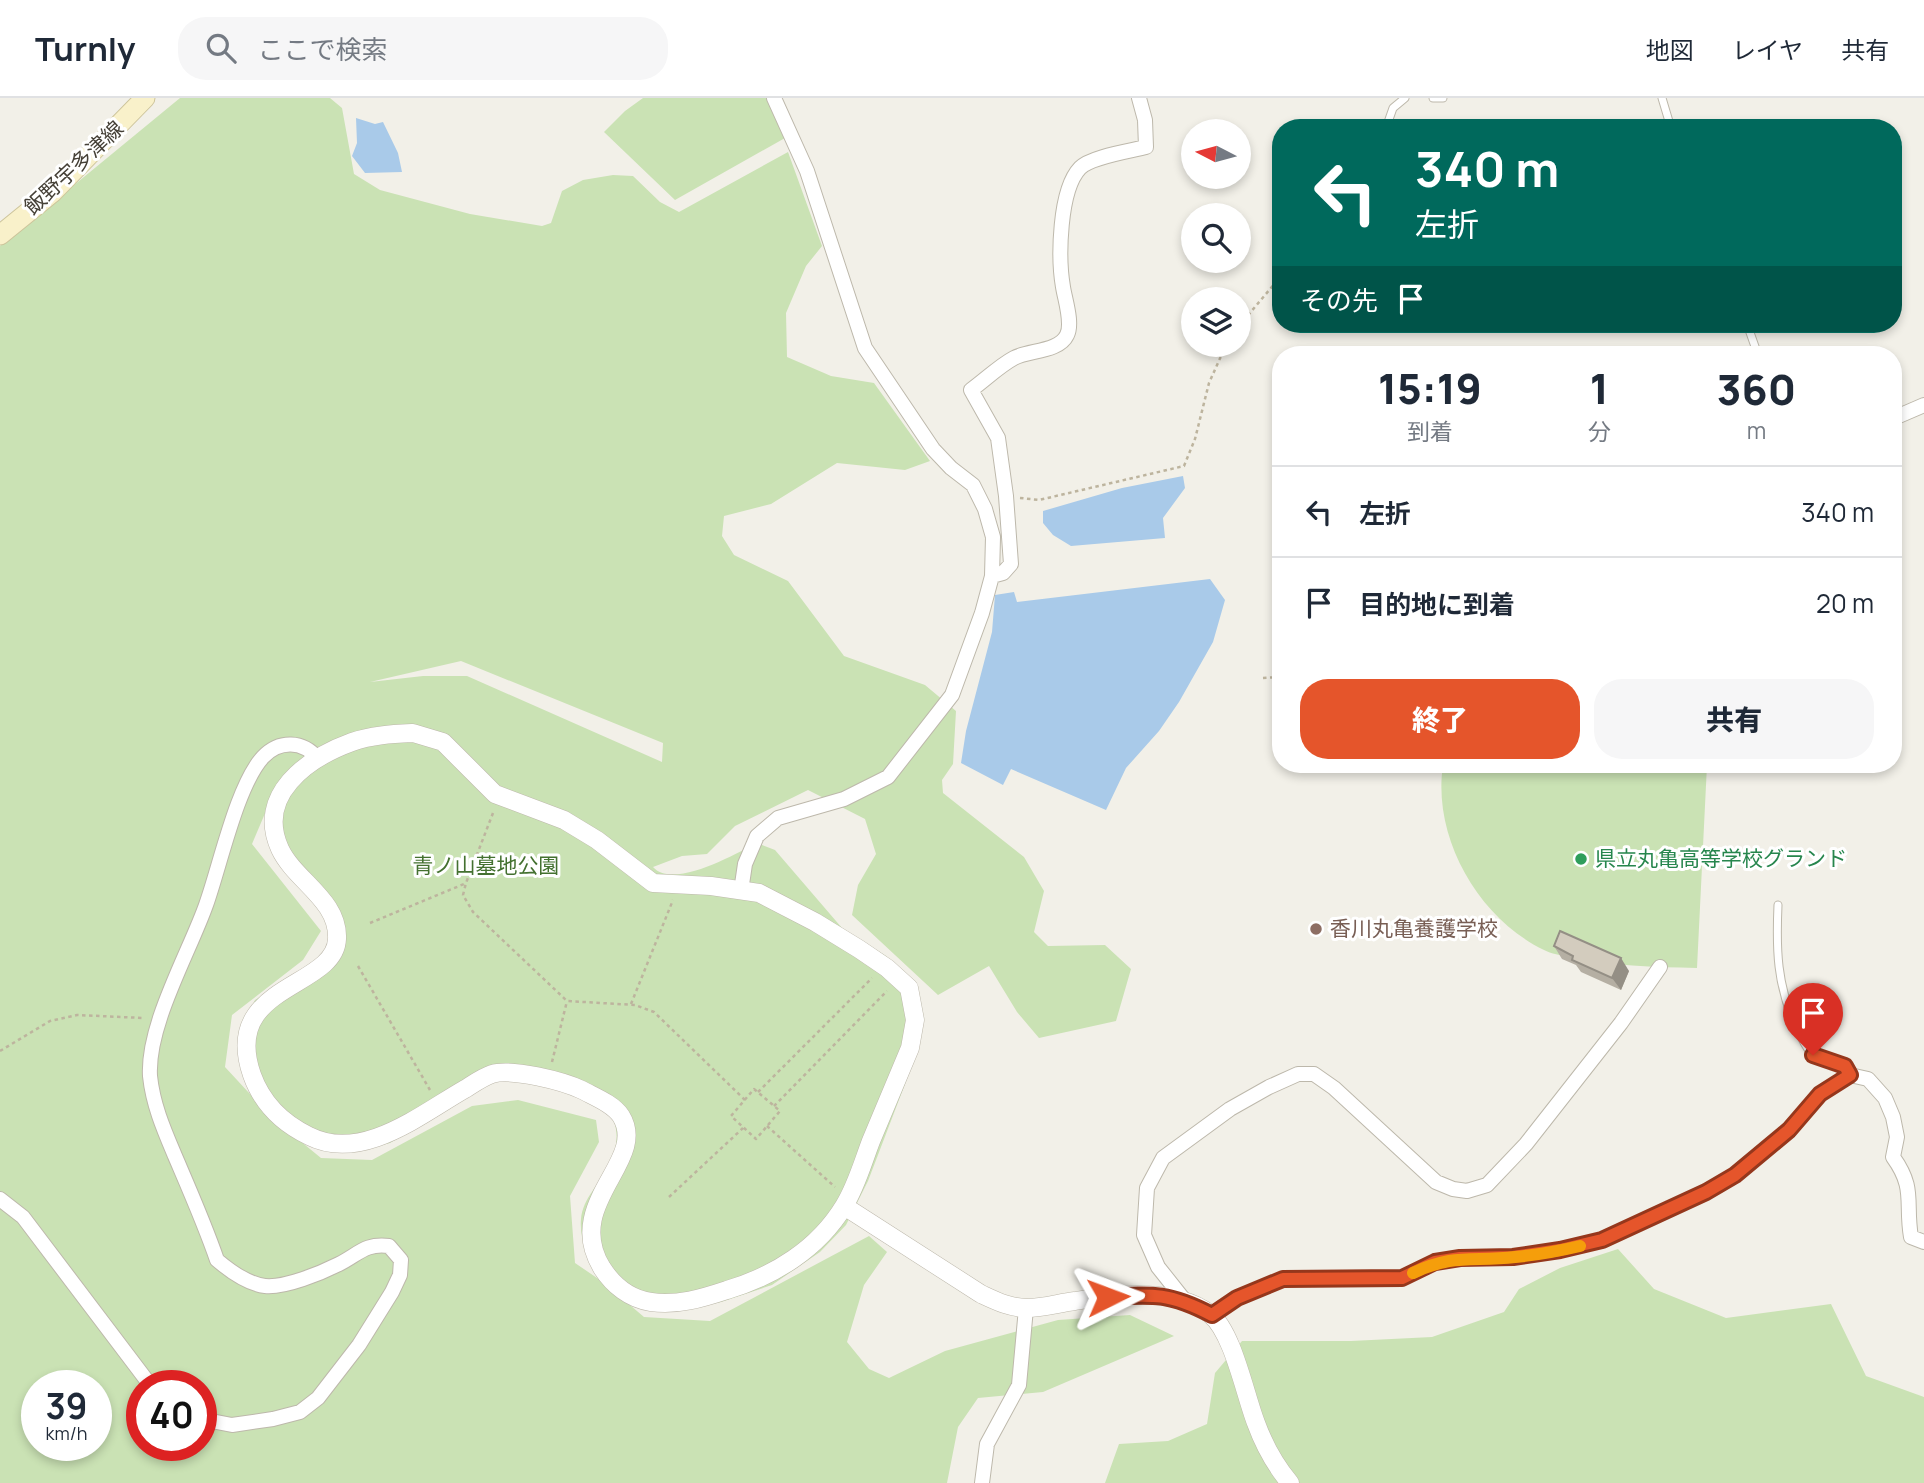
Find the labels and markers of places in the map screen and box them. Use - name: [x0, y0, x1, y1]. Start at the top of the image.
- place label: 県立丸亀高等学校グランド: [1595, 844, 1847, 872]
- marker: 県立丸亀高等学校グランド: [1573, 851, 1589, 867]
- place label: 香川丸亀養護学校: [1330, 914, 1498, 942]
- marker: 香川丸亀養護学校: [1308, 921, 1324, 937]
- pin: [1783, 983, 1843, 1055]

